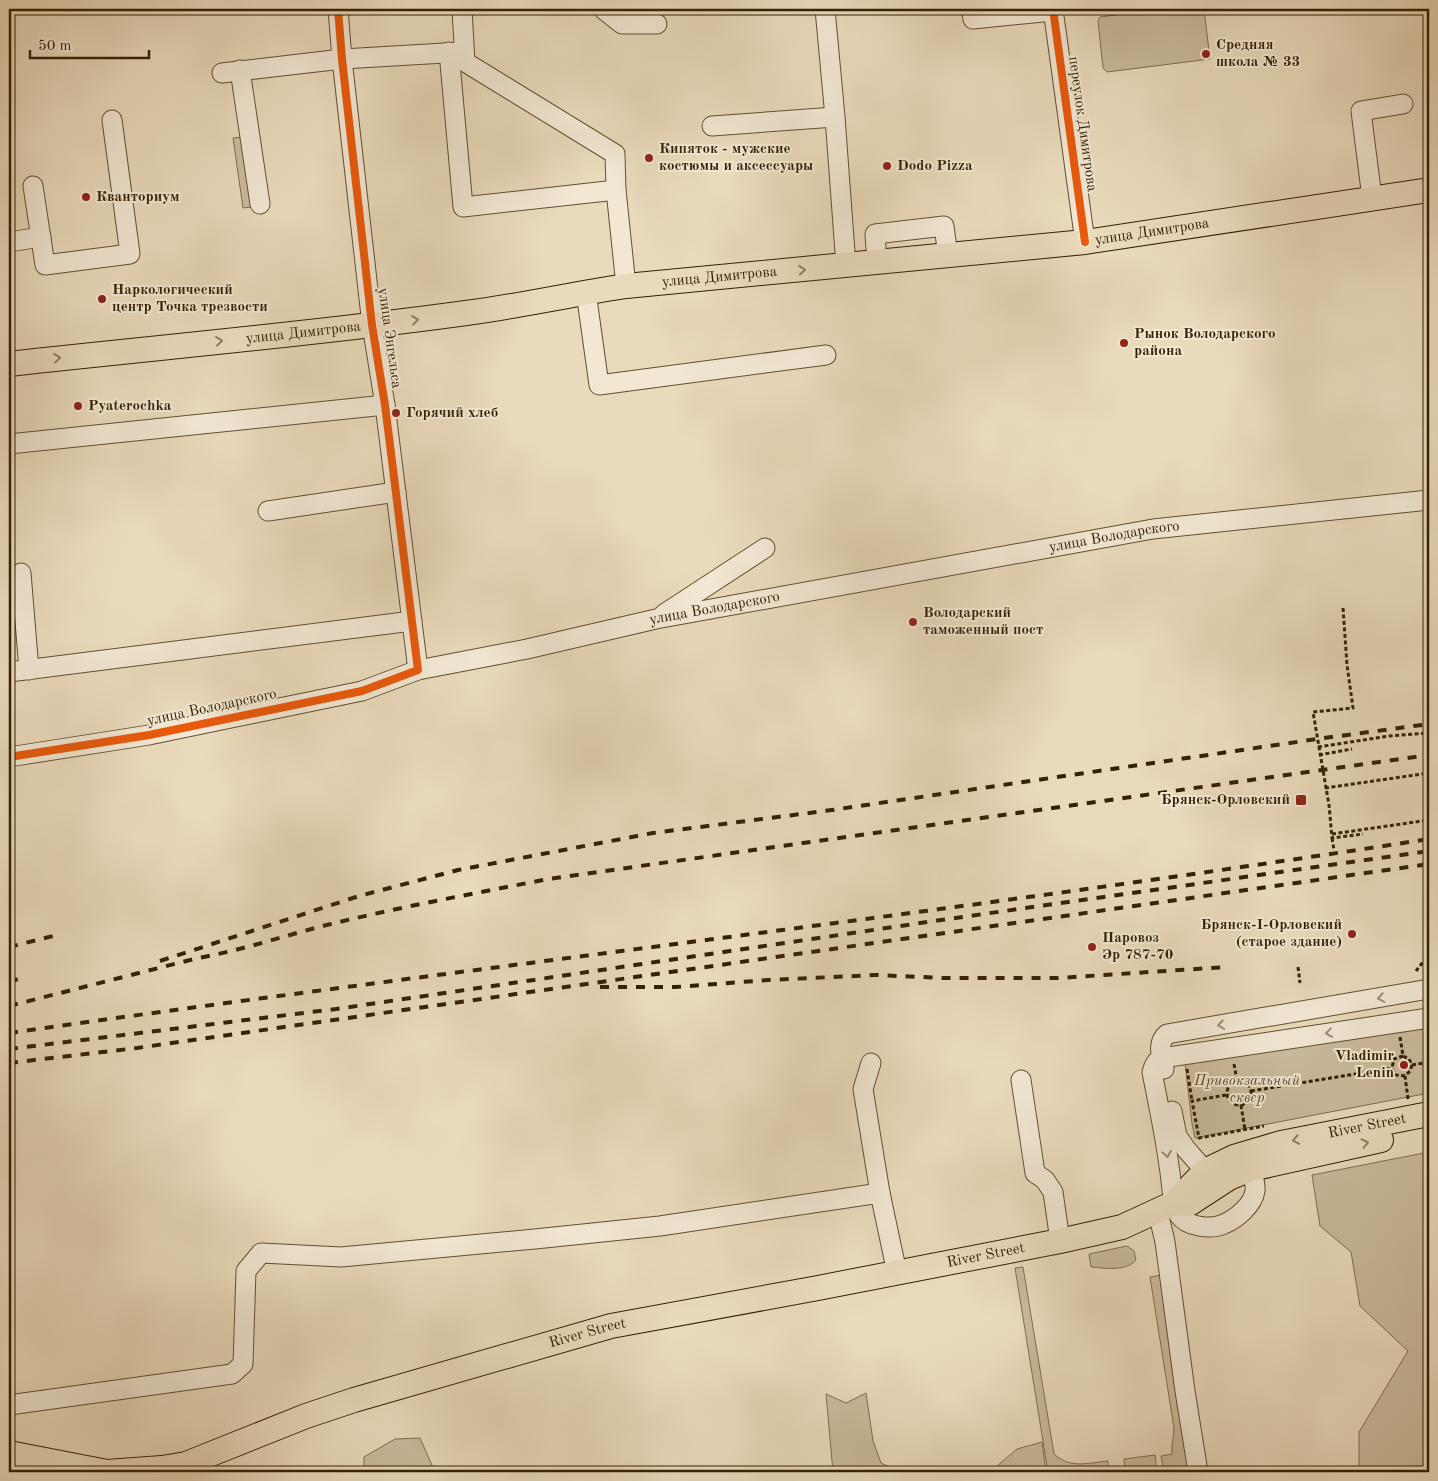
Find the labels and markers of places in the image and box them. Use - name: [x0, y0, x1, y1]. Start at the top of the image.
- place label: Средняя школа № 33: [1216, 38, 1300, 70]
- marker: Средняя школа № 33: [1200, 48, 1212, 60]
- place label: Кипяток - мужские костюмы и аксессуары: [659, 142, 813, 174]
- marker: Кипяток - мужские костюмы и аксессуары: [643, 152, 655, 164]
- place label: Dodo Pizza: [897, 159, 973, 174]
- marker: Dodo Pizza: [881, 160, 893, 172]
- place label: Кванториум: [96, 190, 180, 205]
- marker: Кванториум: [80, 191, 92, 203]
- place label: Наркологический центр Точка трезвости: [112, 283, 268, 315]
- marker: Наркологический центр Точка трезвости: [96, 293, 108, 305]
- place label: Рынок Володарского района: [1134, 327, 1276, 359]
- marker: Рынок Володарского района: [1118, 337, 1130, 349]
- place label: Pyaterochka: [88, 399, 172, 414]
- marker: Pyaterochka: [72, 400, 84, 412]
- place label: Горячий хлеб: [406, 406, 498, 421]
- marker: Горячий хлеб: [390, 407, 402, 419]
- place label: Володарский таможенный пост: [923, 606, 1043, 638]
- marker: Володарский таможенный пост: [907, 616, 919, 628]
- place label: Брянск-Орловский: [1161, 793, 1290, 808]
- marker: Брянск-Орловский: [1294, 793, 1308, 807]
- place label: Брянск-I-Орловский (старое здание): [1201, 918, 1342, 950]
- marker: Брянск-I-Орловский (старое здание): [1346, 928, 1358, 940]
- place label: Паровоз Эр 787-70: [1102, 931, 1173, 963]
- marker: Паровоз Эр 787-70: [1086, 941, 1098, 953]
- place label: Vladimir Lenin: [1335, 1049, 1394, 1081]
- marker: Vladimir Lenin: [1398, 1059, 1410, 1071]

